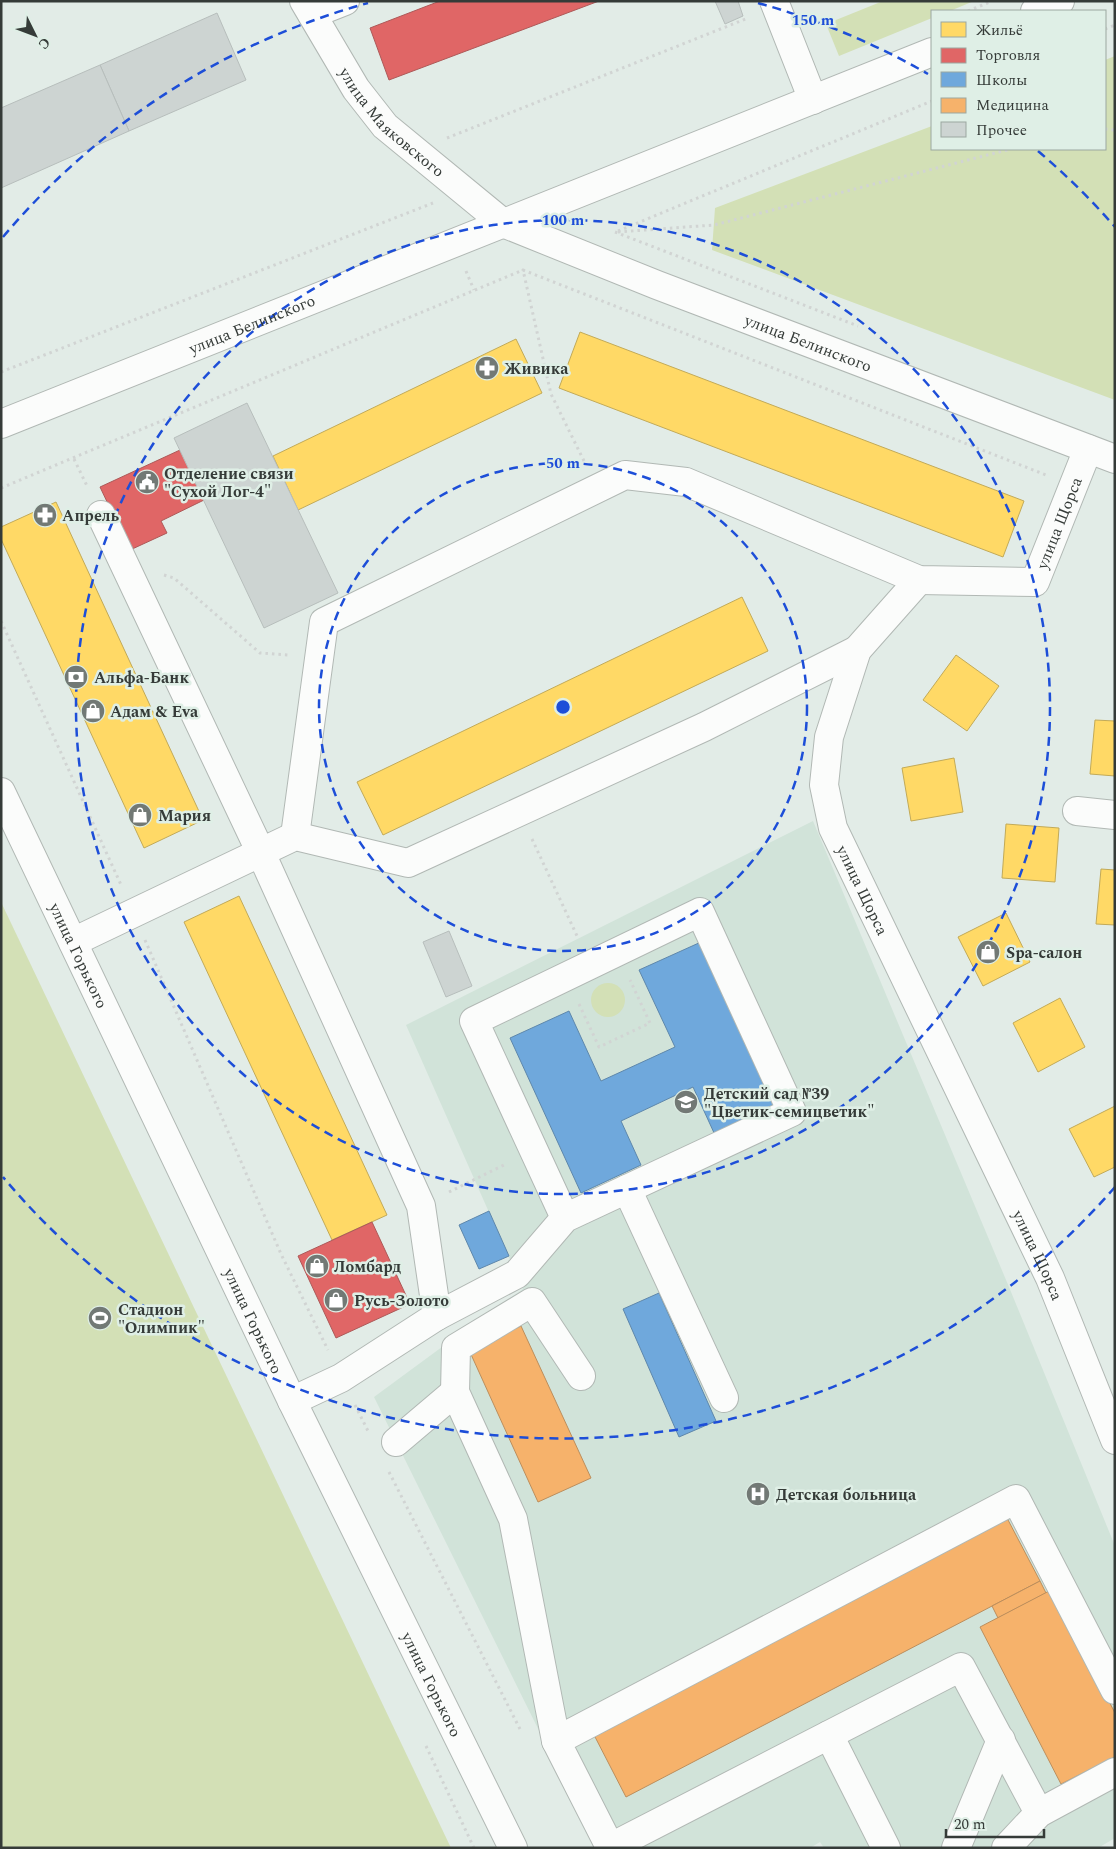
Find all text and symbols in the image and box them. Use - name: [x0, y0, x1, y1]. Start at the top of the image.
- text: 150 m: [792, 9, 835, 32]
- north arrow: [10, 10, 60, 60]
- legend: [931, 10, 1106, 150]
- text: Жильё: [976, 19, 1023, 42]
- text: С: [33, 33, 55, 54]
- text: Торговля: [976, 44, 1040, 67]
- street label: улица Маяковского: [332, 62, 449, 183]
- text: Школы: [976, 69, 1027, 92]
- text: Медицина: [976, 94, 1049, 117]
- text: Прочее: [976, 119, 1027, 142]
- text: 100 m: [542, 209, 585, 232]
- street label: улица Белинского: [184, 289, 319, 361]
- street label: улица Белинского: [740, 308, 875, 379]
- pharmacy icon: Живика: [474, 355, 500, 381]
- place label: Живика: [504, 357, 569, 381]
- text: 50 m: [546, 452, 581, 475]
- place label: Отделение связи "Сухой Лог-4": [164, 462, 294, 504]
- public building icon: Отделение связи "Сухой Лог-4": [134, 469, 160, 495]
- street label: улица Щорса: [1030, 473, 1089, 574]
- pharmacy icon: Апрель: [32, 502, 58, 528]
- place label: Апрель: [62, 504, 120, 528]
- bank icon: Альфа-Банк: [63, 664, 89, 690]
- place label: Альфа-Банк: [94, 666, 189, 690]
- shop icon: Адам & Eva: [80, 698, 106, 724]
- centre of rings: [554, 698, 572, 716]
- place label: Адам & Eva: [110, 700, 199, 724]
- shop icon: Мария: [127, 802, 153, 828]
- place label: Мария: [158, 804, 211, 828]
- street label: улица Щорса: [830, 840, 894, 940]
- street label: улица Горького: [42, 898, 114, 1013]
- shop icon: Spa-салон: [975, 939, 1001, 965]
- place label: Spa-салон: [1006, 941, 1082, 965]
- place label: Детский сад №39 "Цветик-семицветик": [704, 1082, 874, 1124]
- school or university icon: Детский сад №39 "Цветик-семицветик": [673, 1089, 699, 1115]
- street label: улица Щорса: [1006, 1205, 1069, 1304]
- shop icon: Ломбард: [304, 1253, 330, 1279]
- place label: Ломбард: [334, 1255, 402, 1279]
- street label: улица Горького: [217, 1263, 288, 1378]
- shop icon: Русь-Золото: [323, 1287, 349, 1313]
- place label: Русь-Золото: [354, 1289, 449, 1313]
- place label: Стадион "Олимпик": [118, 1298, 205, 1340]
- sports icon: Стадион "Олимпик": [87, 1305, 113, 1331]
- hospital icon: Детская больница: [745, 1481, 771, 1507]
- place label: Детская больница: [776, 1483, 917, 1507]
- street label: улица Горького: [395, 1627, 467, 1741]
- scale bar: [946, 1806, 1044, 1838]
- text: 20 m: [954, 1813, 986, 1836]

